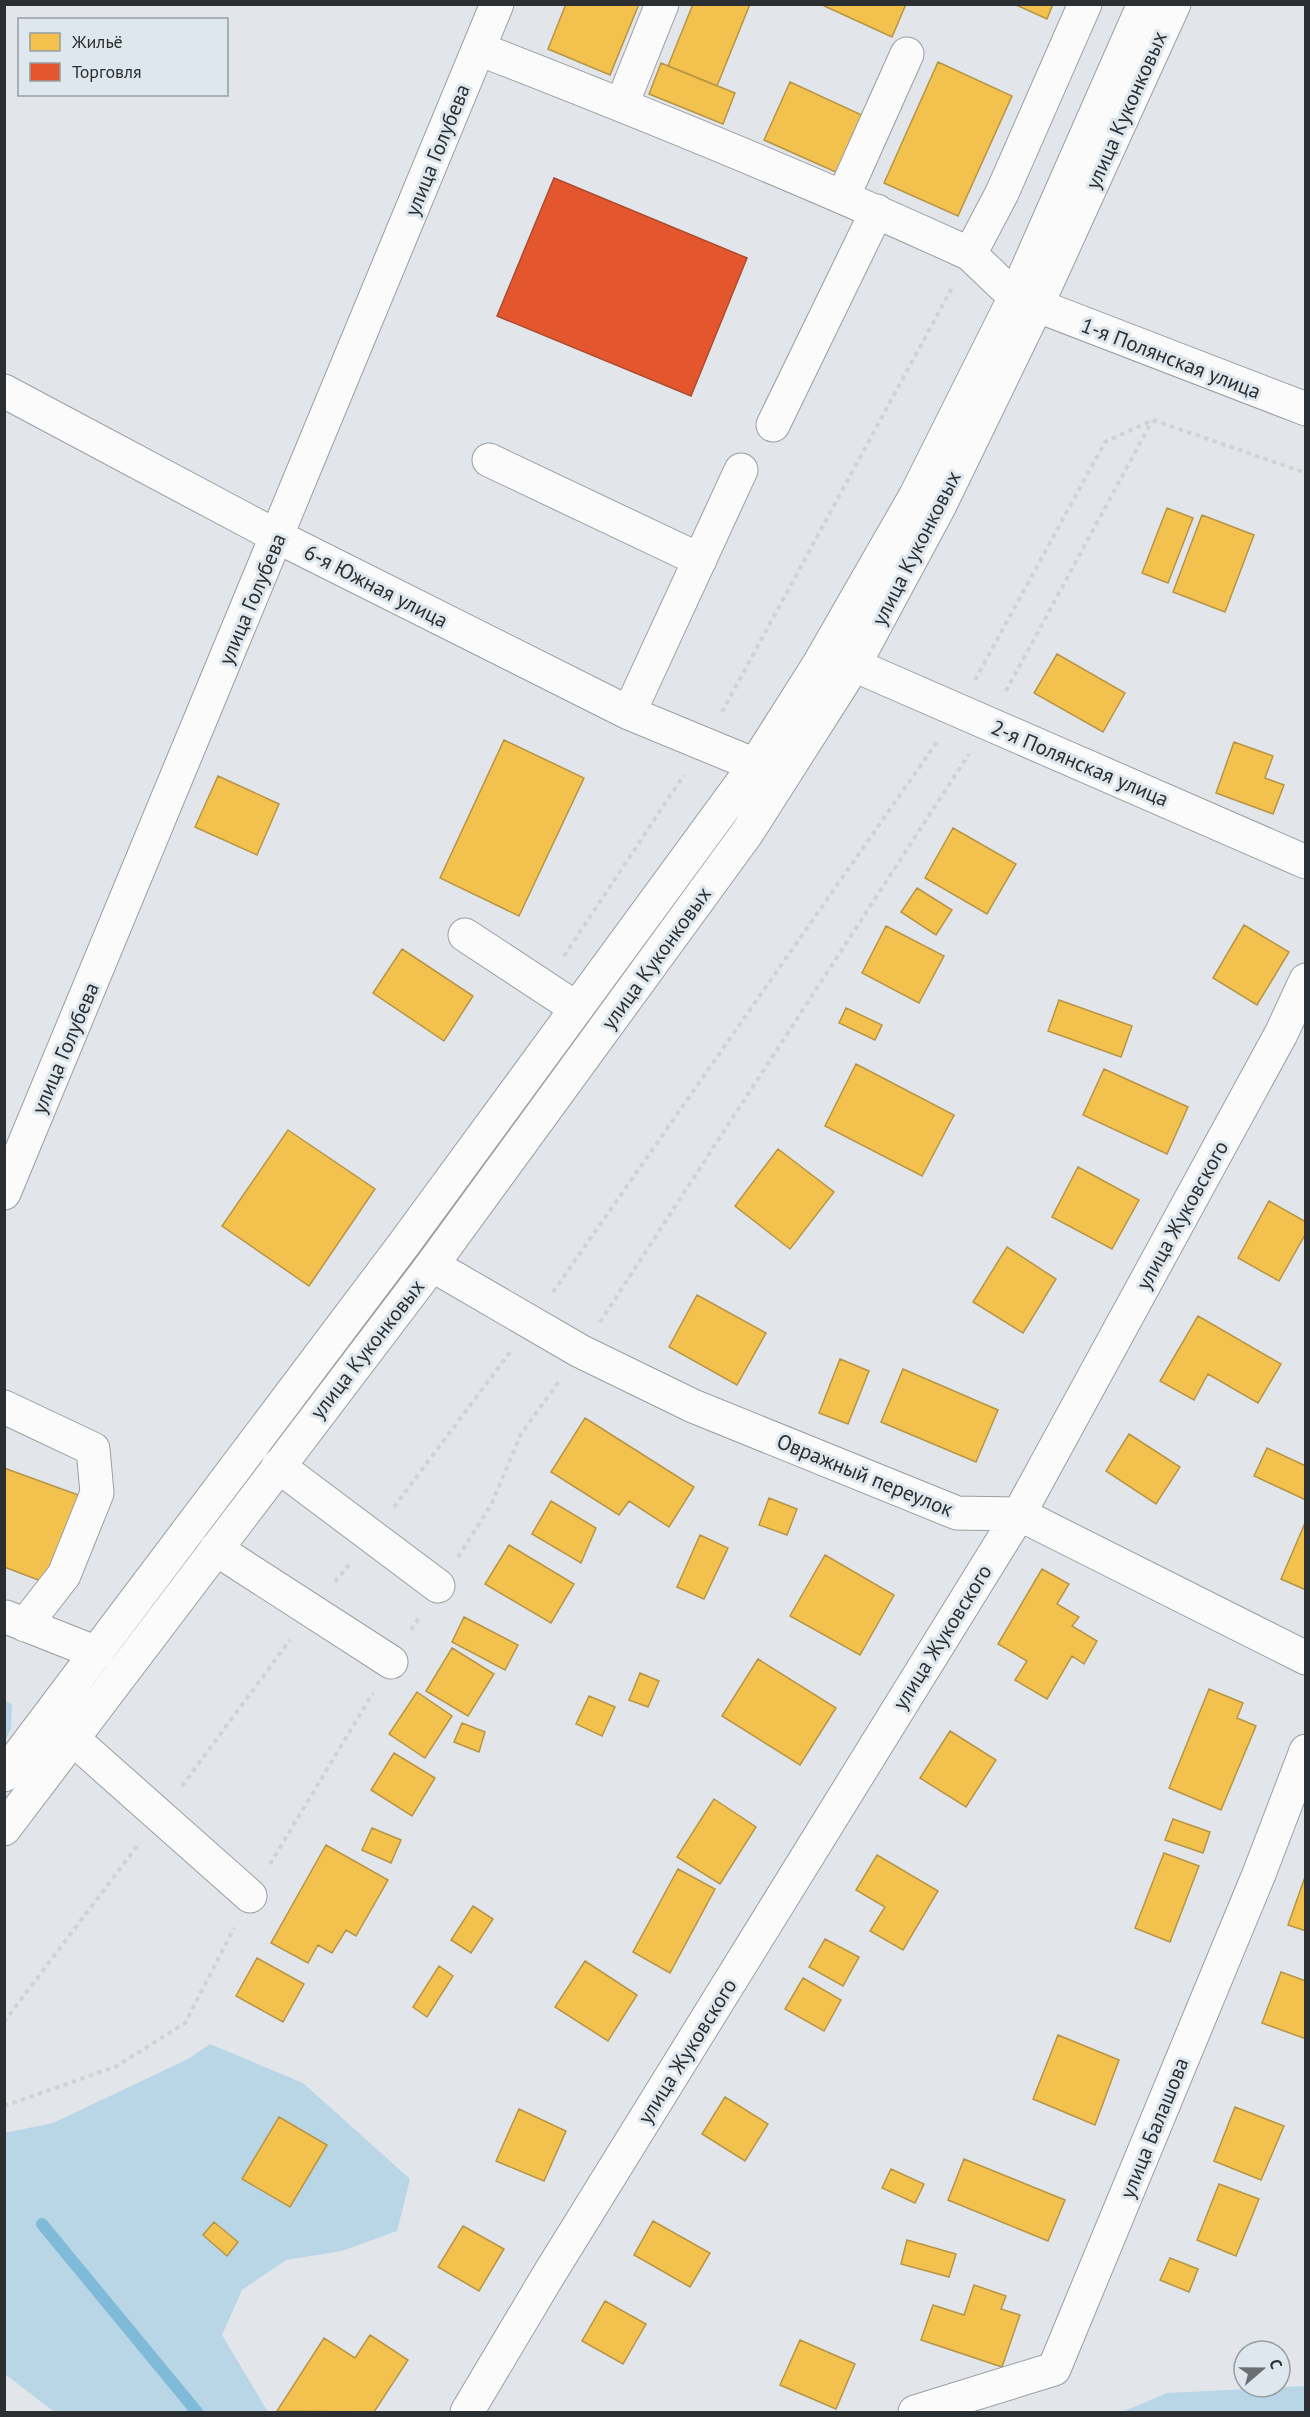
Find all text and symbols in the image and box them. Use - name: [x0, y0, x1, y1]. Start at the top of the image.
- legend: [18, 18, 228, 96]
- street label: улица Куконковых: [1079, 27, 1173, 193]
- text: Жильё: [71, 30, 123, 53]
- text: Торговля: [72, 60, 142, 83]
- street label: улица Голубева: [398, 80, 476, 220]
- street label: 1-я Полянская улица: [1077, 311, 1265, 405]
- street label: улица Куконковых: [865, 466, 967, 630]
- street label: улица Голубева: [212, 529, 292, 669]
- street label: 6-я Южная улица: [299, 538, 453, 634]
- street label: 2-я Полянская улица: [987, 713, 1173, 813]
- street label: улица Куконковых: [595, 881, 717, 1035]
- street label: улица Голубева: [25, 978, 105, 1118]
- street label: улица Жуковского: [1130, 1136, 1234, 1294]
- street label: улица Куконковых: [304, 1273, 430, 1424]
- street label: Овражный переулок: [773, 1427, 957, 1523]
- street label: улица Жуковского: [886, 1559, 998, 1715]
- street label: улица Жуковского: [631, 1973, 743, 2129]
- street label: улица Балашова: [1113, 2054, 1195, 2202]
- north arrow: [1232, 2339, 1292, 2399]
- text: С: [1265, 2356, 1287, 2372]

